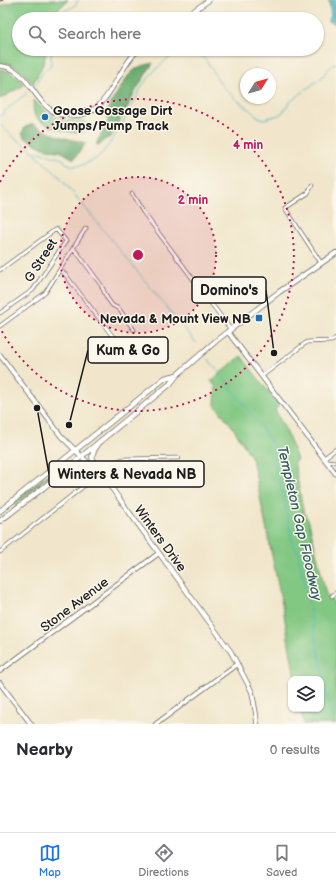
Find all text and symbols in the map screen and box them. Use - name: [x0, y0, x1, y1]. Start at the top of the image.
- search box: [12, 12, 324, 56]
- icon: search: [26, 23, 48, 45]
- text: Search here: [58, 25, 141, 44]
- north arrow: [240, 68, 276, 104]
- place label: Goose Gossage Dirt Jumps/Pump Track: [53, 103, 173, 134]
- marker: Goose Gossage Dirt Jumps/Pump Track: [40, 112, 50, 122]
- text: 4 min: [233, 138, 263, 153]
- text: 2 min: [178, 193, 208, 208]
- street label: G Street: [21, 236, 61, 285]
- centre of rings: [131, 248, 145, 262]
- callout: Domino's: [192, 277, 266, 303]
- text: Domino's: [200, 282, 258, 299]
- place label: Nevada & Mount View NB: [100, 311, 251, 327]
- marker: Nevada & Mount View NB: [254, 313, 264, 323]
- callout: Kum & Go: [88, 337, 168, 363]
- text: Kum & Go: [96, 342, 160, 359]
- water label: Templeton Gap Floodway: [273, 444, 326, 603]
- callout: Winters & Nevada NB: [49, 461, 204, 487]
- text: Winters & Nevada NB: [58, 466, 197, 483]
- street label: Winters Drive: [131, 502, 190, 575]
- street label: Stone Avenue: [37, 574, 112, 636]
- map controls: [288, 676, 324, 712]
- button: layers: [288, 676, 324, 712]
- text: Nearby: [16, 740, 73, 760]
- text: 0 results: [270, 742, 320, 758]
- tab: Map: [39, 842, 61, 879]
- tab: Directions: [138, 842, 189, 879]
- tab: Saved: [266, 842, 297, 879]

